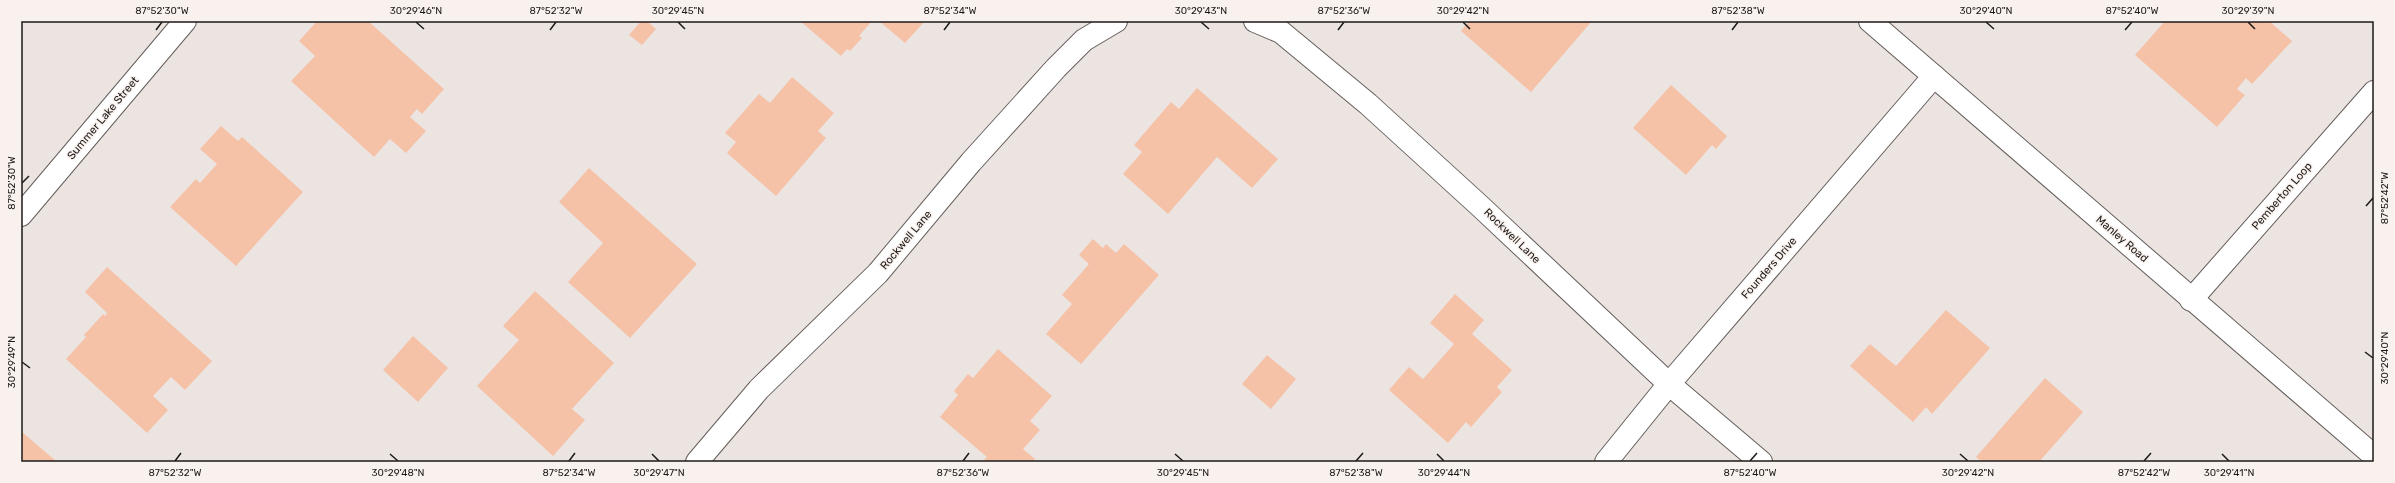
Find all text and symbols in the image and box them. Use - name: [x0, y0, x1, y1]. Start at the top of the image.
- text: 87°52'30"W: [135, 5, 189, 17]
- text: 30°29'46"N: [390, 5, 442, 17]
- text: 87°52'32"W: [530, 5, 583, 17]
- text: 30°29'45"N: [652, 5, 704, 17]
- text: 87°52'34"W: [923, 5, 977, 17]
- text: 30°29'43"N: [1175, 5, 1227, 17]
- text: 87°52'36"W: [1318, 5, 1370, 17]
- text: 30°29'42"N: [1437, 5, 1489, 17]
- text: 87°52'38"W: [1711, 5, 1765, 17]
- text: 30°29'40"N: [1960, 5, 2013, 17]
- text: 87°52'40"W: [2105, 5, 2159, 17]
- text: 30°29'39"N: [2222, 5, 2274, 17]
- street label: Summer Lake Street: [65, 73, 142, 162]
- text: 87°52'30"W: [6, 156, 18, 210]
- street label: Pemberton Loop: [2249, 160, 2315, 232]
- text: 87°52'42"W: [2379, 172, 2391, 224]
- street label: Rockwell Lane: [1481, 206, 1543, 266]
- street label: Rockwell Lane: [878, 208, 934, 272]
- street label: Manley Road: [2093, 213, 2151, 265]
- street label: Founders Drive: [1739, 234, 1799, 302]
- text: 30°29'40"N: [2379, 331, 2391, 384]
- text: 30°29'49"N: [6, 336, 18, 388]
- text: 87°52'32"W: [149, 467, 202, 479]
- text: 30°29'48"N: [372, 467, 425, 479]
- text: 87°52'34"W: [542, 467, 596, 479]
- text: 30°29'47"N: [633, 467, 685, 479]
- text: 87°52'36"W: [937, 467, 989, 479]
- text: 30°29'45"N: [1157, 467, 1209, 479]
- text: 87°52'38"W: [1329, 467, 1383, 479]
- text: 30°29'44"N: [1418, 467, 1470, 479]
- text: 87°52'40"W: [1723, 467, 1777, 479]
- text: 30°29'42"N: [1942, 467, 1994, 479]
- text: 87°52'42"W: [2118, 467, 2170, 479]
- text: 30°29'41"N: [2204, 467, 2254, 479]

